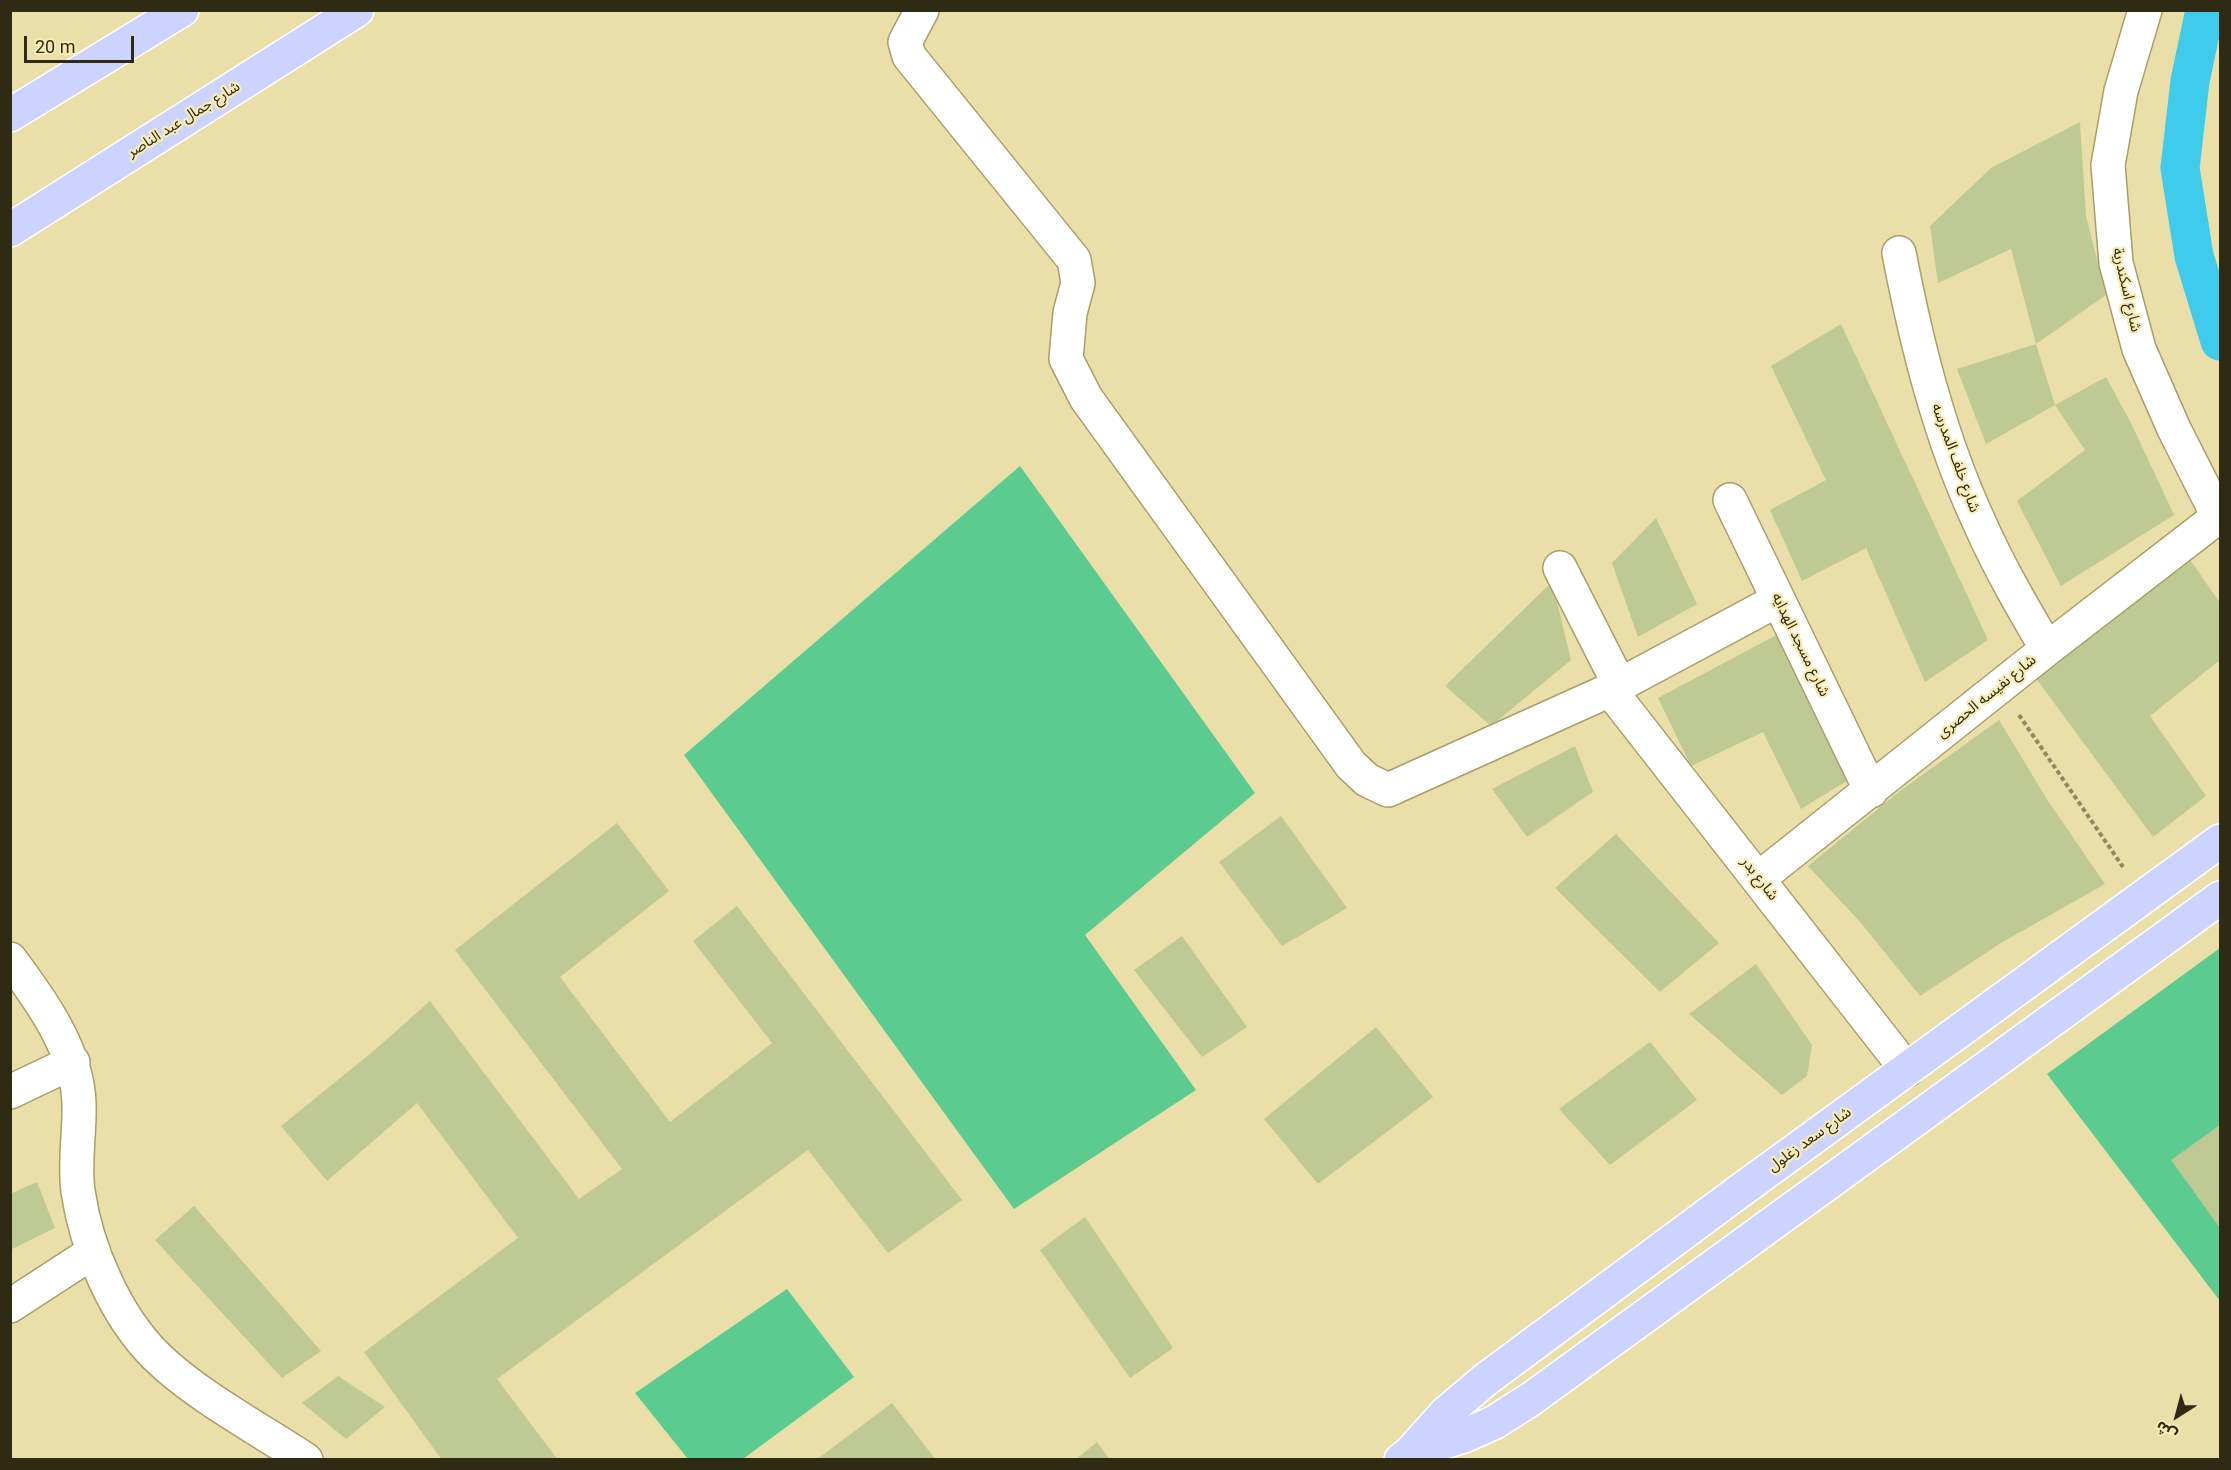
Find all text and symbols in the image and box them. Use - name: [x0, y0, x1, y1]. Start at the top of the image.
- scale bar: [27, 24, 136, 62]
- text: 20 m: [35, 36, 75, 57]
- street label: شارع جمال عبد الناصر: [124, 78, 244, 162]
- street label: شارع اسكندرية: [2108, 246, 2144, 334]
- street label: شارع خلف المدرسه: [1927, 401, 1983, 515]
- street label: شارع مسجد الهدايه: [1767, 590, 1833, 700]
- street label: شارع نفيسه الحصرى: [1934, 652, 2040, 742]
- street label: شارع بدر: [1736, 854, 1782, 904]
- street label: شارع سعد زغلول: [1765, 1104, 1855, 1176]
- north arrow: [2147, 1386, 2207, 1446]
- text: ش: [2152, 1417, 2181, 1445]

